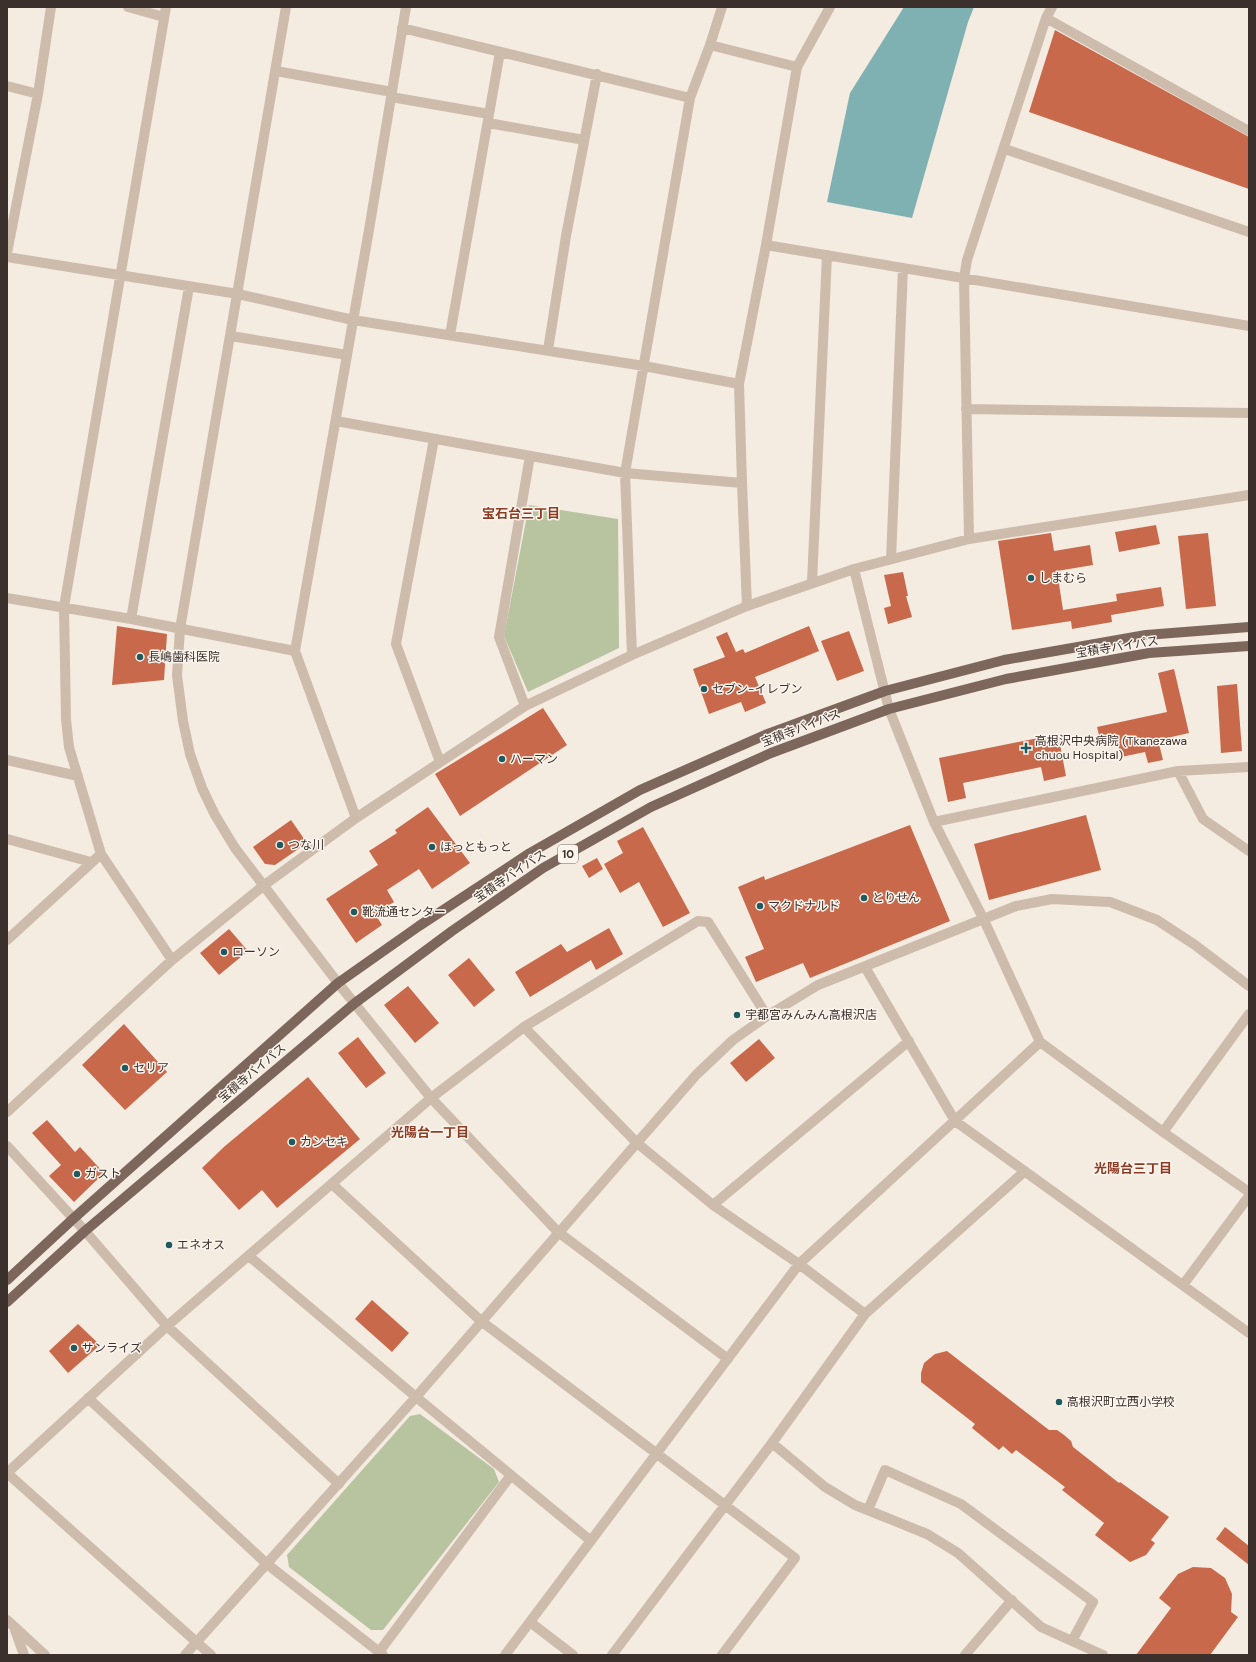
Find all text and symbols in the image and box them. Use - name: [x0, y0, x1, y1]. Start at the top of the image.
- district label: 宝石台三丁目: [482, 505, 560, 522]
- place label: しまむら: [1039, 570, 1087, 586]
- marker: しまむら: [1026, 573, 1036, 583]
- street label: 宝積寺バイパス: [1074, 633, 1160, 661]
- place label: 長嶋歯科医院: [148, 649, 220, 665]
- marker: 長嶋歯科医院: [135, 652, 145, 662]
- place label: セブン-イレブン: [712, 681, 803, 697]
- marker: セブン-イレブン: [699, 684, 709, 694]
- street label: 宝積寺バイパス: [759, 706, 843, 750]
- place label: 高根沢中央病院 (Tkanezawa chuou Hospital): [1035, 733, 1187, 763]
- marker: 高根沢中央病院 (Tkanezawa chuou Hospital): [1020, 742, 1032, 754]
- place label: ハーマン: [510, 751, 558, 767]
- marker: ハーマン: [497, 754, 507, 764]
- place label: つな川: [288, 837, 324, 853]
- place label: ほっともっと: [440, 839, 512, 855]
- marker: つな川: [275, 840, 285, 850]
- marker: ほっともっと: [427, 842, 437, 852]
- road number: 10: [558, 845, 578, 863]
- street label: 宝積寺バイパス: [471, 846, 549, 906]
- place label: とりせん: [872, 890, 920, 906]
- marker: とりせん: [859, 893, 869, 903]
- place label: マクドナルド: [768, 898, 840, 914]
- marker: マクドナルド: [755, 901, 765, 911]
- place label: 靴流通センター: [362, 904, 446, 920]
- marker: 靴流通センター: [349, 907, 359, 917]
- place label: ローソン: [232, 944, 280, 960]
- marker: ローソン: [219, 947, 229, 957]
- place label: 宇都宮みんみん高根沢店: [745, 1007, 877, 1023]
- marker: 宇都宮みんみん高根沢店: [732, 1010, 742, 1020]
- street label: 宝積寺バイパス: [215, 1040, 289, 1106]
- place label: セリア: [133, 1060, 169, 1076]
- marker: セリア: [120, 1063, 130, 1073]
- district label: 光陽台一丁目: [391, 1124, 469, 1141]
- place label: カンセキ: [300, 1134, 348, 1150]
- marker: カンセキ: [287, 1137, 297, 1147]
- district label: 光陽台三丁目: [1094, 1160, 1172, 1177]
- place label: ガスト: [85, 1166, 121, 1182]
- marker: ガスト: [72, 1169, 82, 1179]
- place label: エネオス: [177, 1237, 225, 1253]
- marker: エネオス: [164, 1240, 174, 1250]
- place label: サンライズ: [82, 1340, 142, 1356]
- marker: サンライズ: [69, 1343, 79, 1353]
- place label: 高根沢町立西小学校: [1067, 1394, 1175, 1410]
- marker: 高根沢町立西小学校: [1054, 1397, 1064, 1407]

